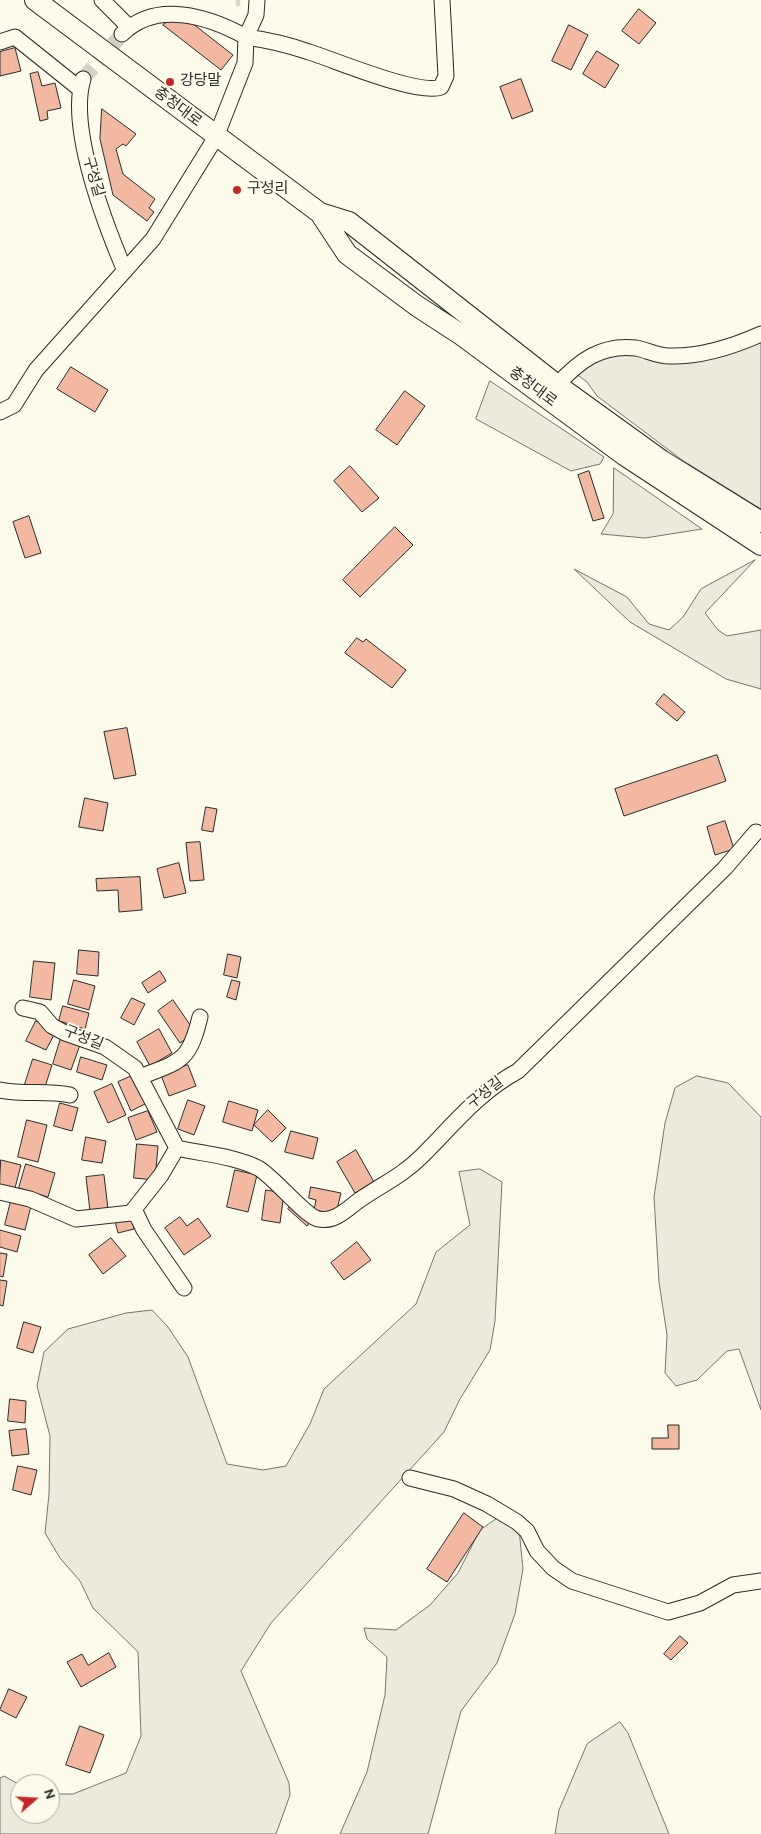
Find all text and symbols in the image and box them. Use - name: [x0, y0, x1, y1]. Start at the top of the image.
- place label: 강당말: [180, 73, 221, 91]
- marker: 강당말: [164, 76, 176, 88]
- street label: 충청대로: [150, 84, 204, 132]
- street label: 구성길: [78, 155, 106, 199]
- place label: 구성리: [247, 181, 288, 199]
- marker: 구성리: [231, 184, 243, 196]
- street label: 충청대로: [505, 364, 559, 412]
- street label: 구성길: [60, 1023, 106, 1055]
- street label: 구성길: [464, 1074, 508, 1114]
- north arrow: [10, 1774, 60, 1824]
- text: N: [39, 1787, 58, 1802]

